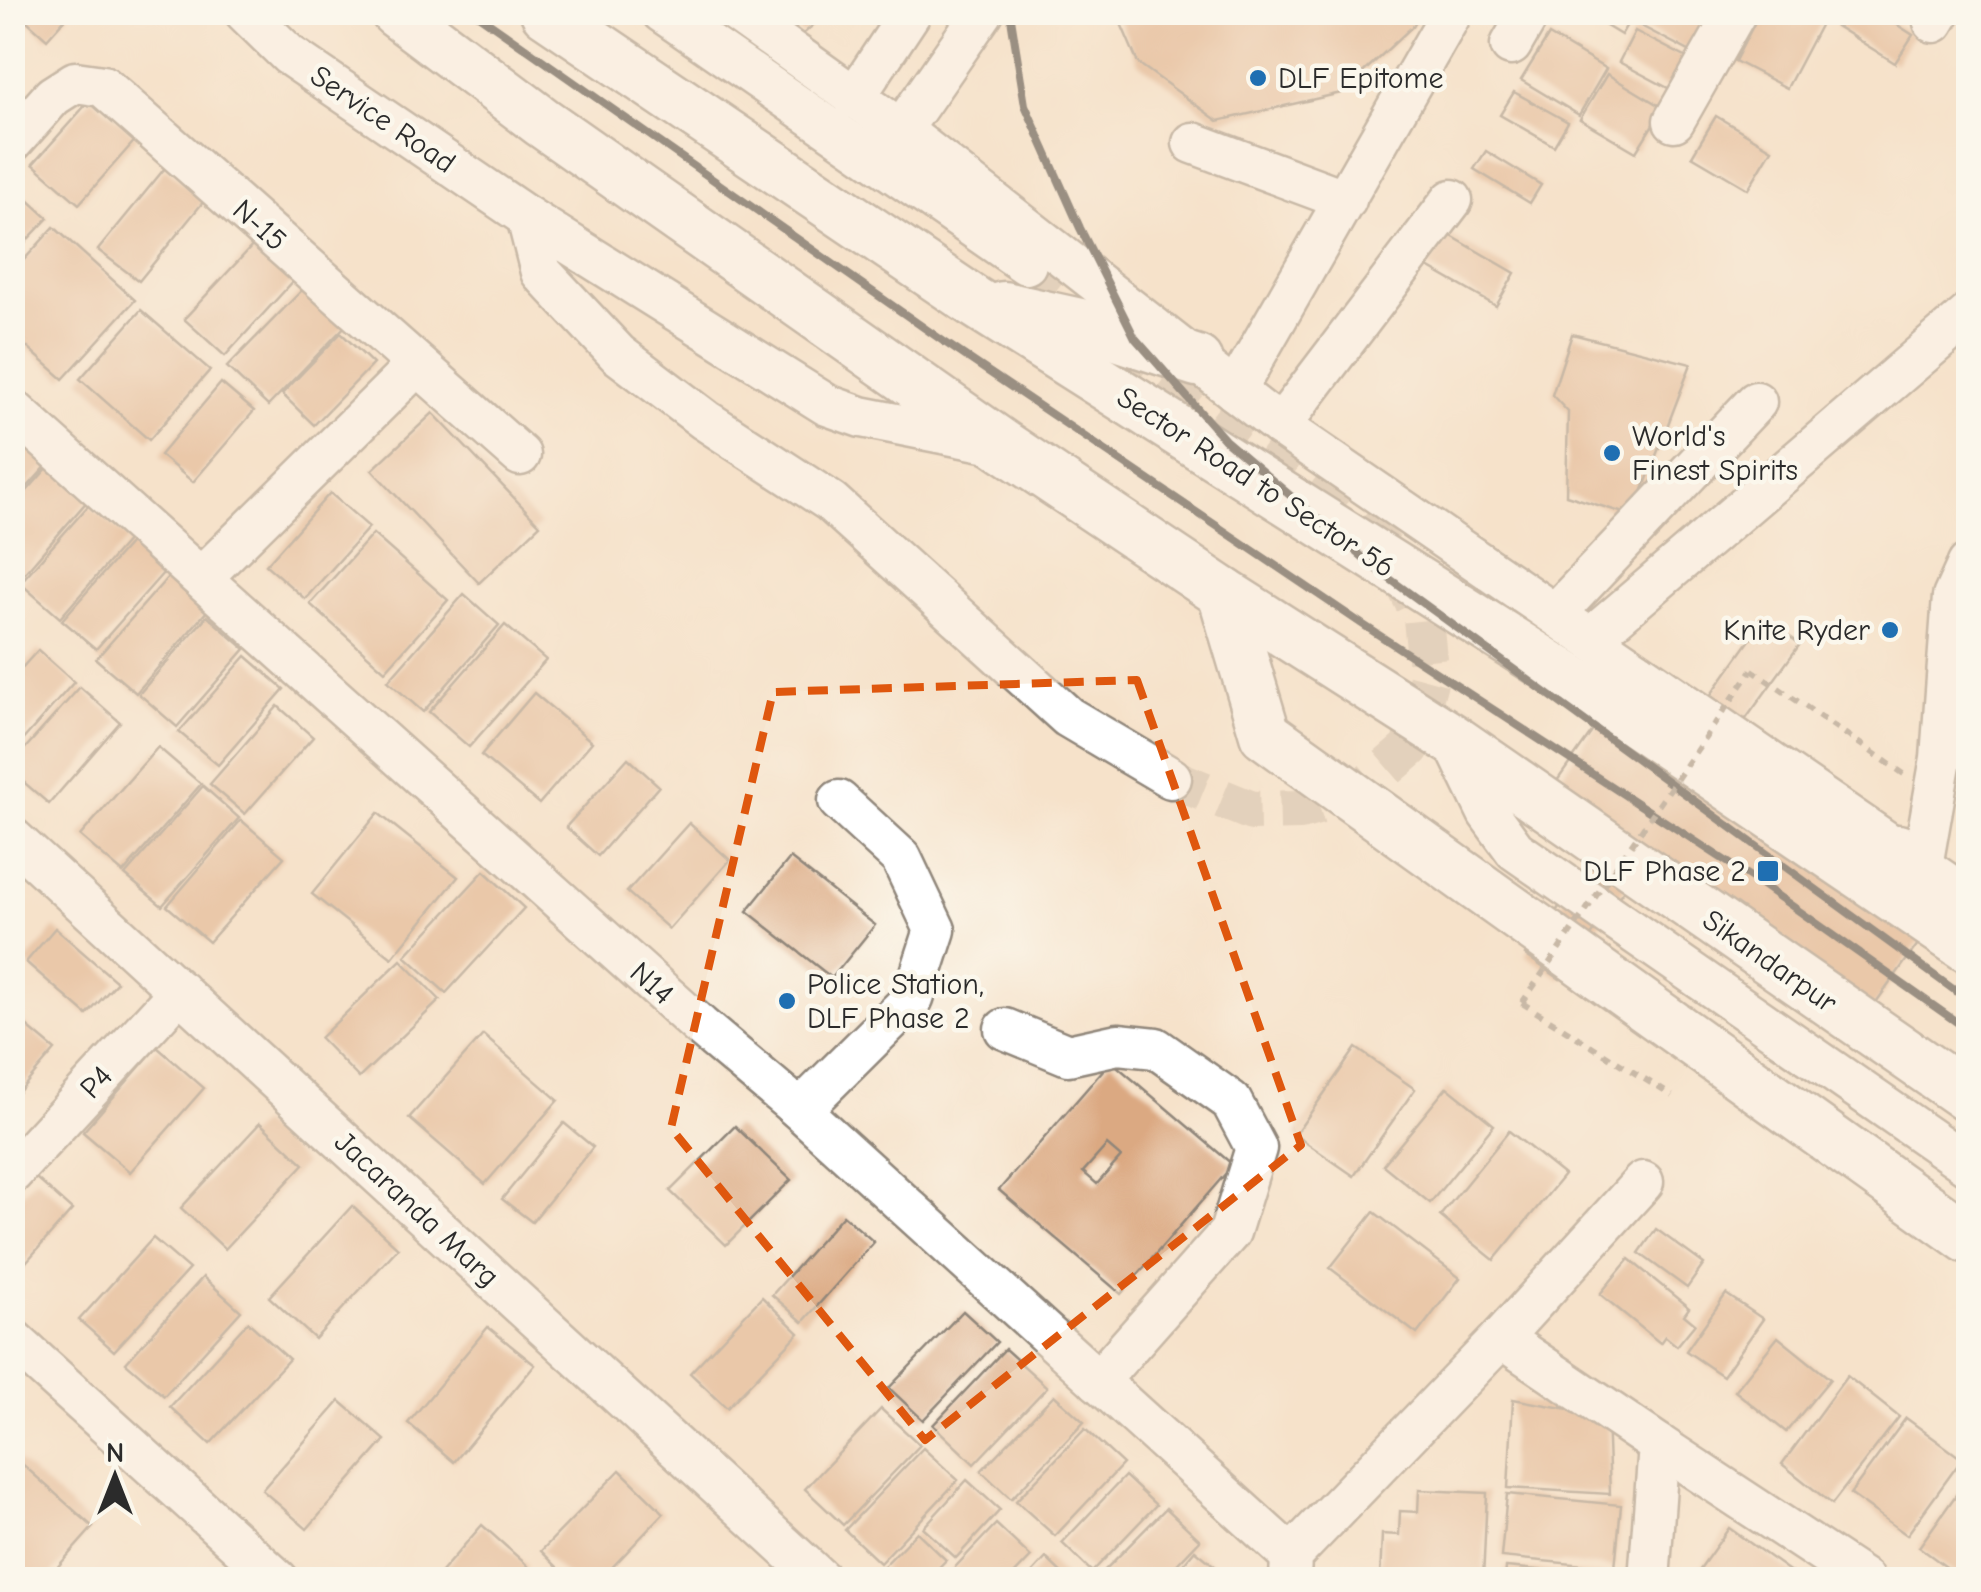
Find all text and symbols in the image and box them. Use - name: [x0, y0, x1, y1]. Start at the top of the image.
- street label: Service Road: [304, 58, 462, 181]
- place label: DLF Epitome: [1278, 61, 1443, 96]
- marker: DLF Epitome: [1247, 67, 1269, 89]
- street label: N-15: [226, 192, 294, 258]
- street label: Sector Road to Sector 56: [1110, 380, 1401, 585]
- place label: World's Finest Spirits: [1632, 419, 1798, 488]
- marker: World's Finest Spirits: [1601, 442, 1623, 464]
- place label: Knite Ryder: [1723, 613, 1870, 648]
- marker: Knite Ryder: [1879, 619, 1901, 641]
- place label: DLF Phase 2: [1583, 854, 1746, 889]
- marker: DLF Phase 2: [1755, 858, 1781, 884]
- street label: Sikandarpur: [1696, 902, 1844, 1020]
- street label: N14: [623, 955, 681, 1012]
- place label: Police Station, DLF Phase 2: [807, 967, 984, 1036]
- marker: Police Station, DLF Phase 2: [776, 990, 798, 1012]
- street label: P4: [73, 1059, 120, 1106]
- street label: Jacaranda Marg: [327, 1124, 506, 1294]
- north arrow: [65, 1427, 165, 1527]
- text: N: [106, 1437, 124, 1469]

